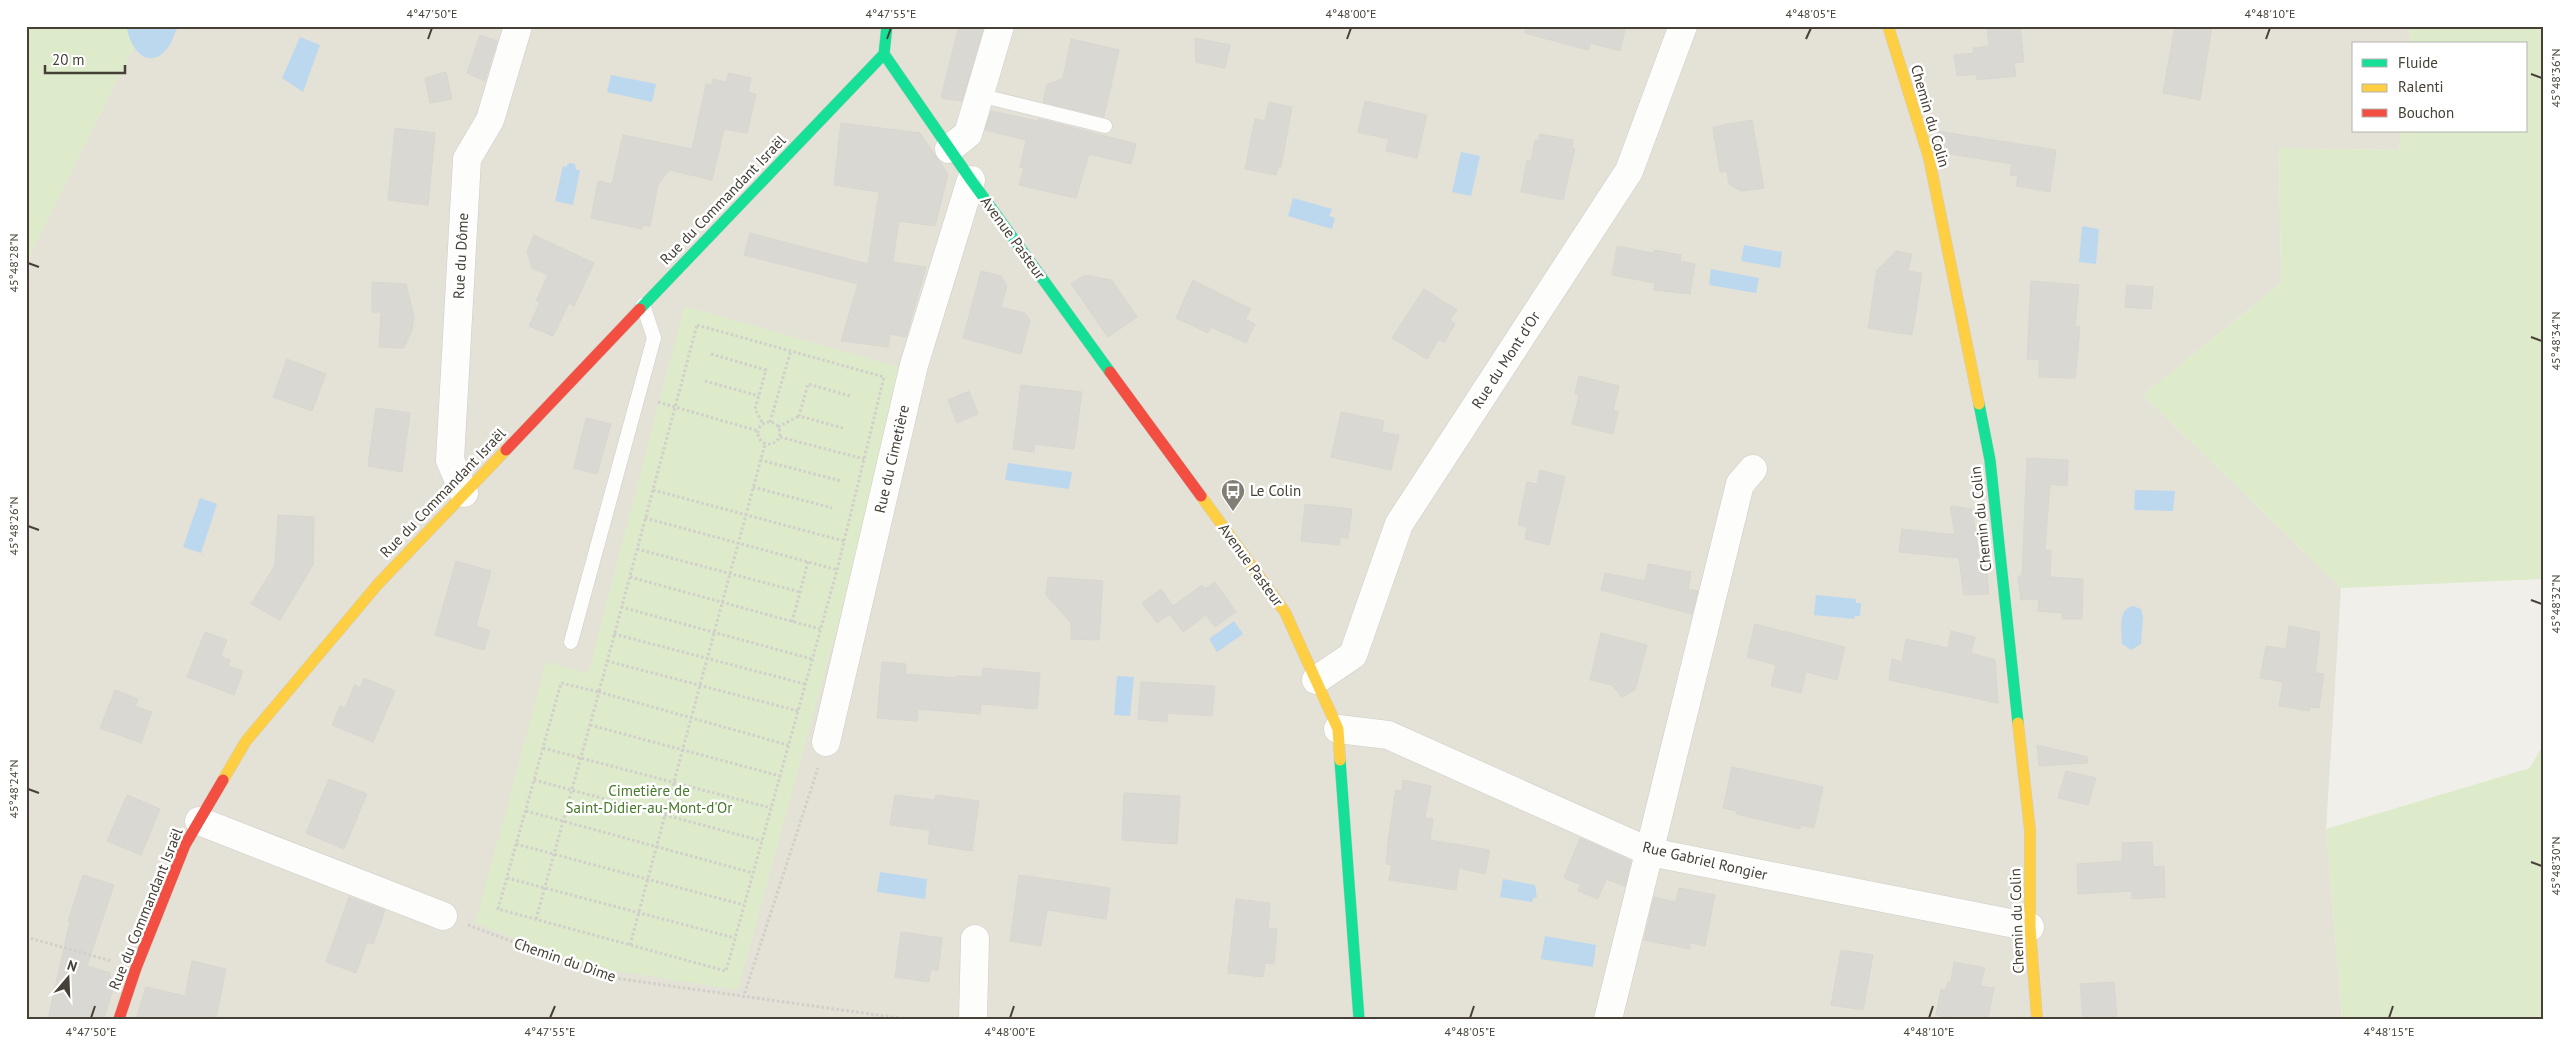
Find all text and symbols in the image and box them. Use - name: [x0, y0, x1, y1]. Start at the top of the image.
- text: 4°47'50"E: [407, 6, 457, 21]
- text: 4°47'55"E: [866, 6, 916, 21]
- text: 4°48'00"E: [1326, 6, 1376, 21]
- text: 4°48'05"E: [1786, 6, 1836, 21]
- text: 4°48'10"E: [2245, 6, 2295, 21]
- scale bar: [45, 42, 125, 74]
- legend: [2352, 42, 2528, 132]
- text: 45°48'36"N: [2548, 48, 2563, 108]
- text: 20 m: [52, 50, 85, 69]
- text: Fluide: [2398, 53, 2438, 72]
- street label: Chemin du Colin: [1907, 62, 1954, 169]
- text: Ralenti: [2398, 77, 2444, 96]
- text: Bouchon: [2398, 103, 2454, 122]
- street label: Rue du Commandant Israël: [656, 130, 790, 268]
- street label: Avenue Pasteur: [977, 192, 1050, 283]
- street label: Rue du Dôme: [449, 212, 472, 300]
- text: 45°48'28"N: [6, 233, 21, 293]
- street label: Rue du Mont d'Or: [1467, 308, 1544, 412]
- text: 45°48'34"N: [2548, 311, 2563, 371]
- street label: Rue du Cimetière: [870, 403, 913, 515]
- street label: Rue du Commandant Israël: [376, 423, 510, 561]
- street label: Chemin du Colin: [1966, 466, 1995, 573]
- bus stop icon: Le Colin: [1220, 478, 1246, 512]
- place label: Le Colin: [1250, 481, 1301, 500]
- text: 45°48'26"N: [6, 496, 21, 556]
- street label: Avenue Pasteur: [1215, 519, 1288, 610]
- text: 45°48'32"N: [2548, 574, 2563, 634]
- text: 45°48'24"N: [6, 759, 21, 819]
- park label: Cimetière de Saint-Didier-au-Mont-d'Or: [566, 781, 732, 817]
- street label: Rue du Commandant Israël: [104, 825, 187, 992]
- text: 45°48'30"N: [2548, 836, 2563, 896]
- street label: Rue Gabriel Rongier: [1641, 837, 1769, 884]
- street label: Chemin du Colin: [2005, 868, 2028, 974]
- street label: Chemin du Dime: [512, 933, 619, 986]
- north arrow: [42, 952, 92, 1002]
- text: N: [65, 956, 80, 976]
- text: 4°47'50"E: [66, 1024, 116, 1039]
- text: 4°47'55"E: [525, 1024, 575, 1039]
- text: 4°48'00"E: [985, 1024, 1035, 1039]
- text: 4°48'05"E: [1445, 1024, 1495, 1039]
- text: 4°48'10"E: [1904, 1024, 1954, 1039]
- text: 4°48'15"E: [2364, 1024, 2414, 1039]

